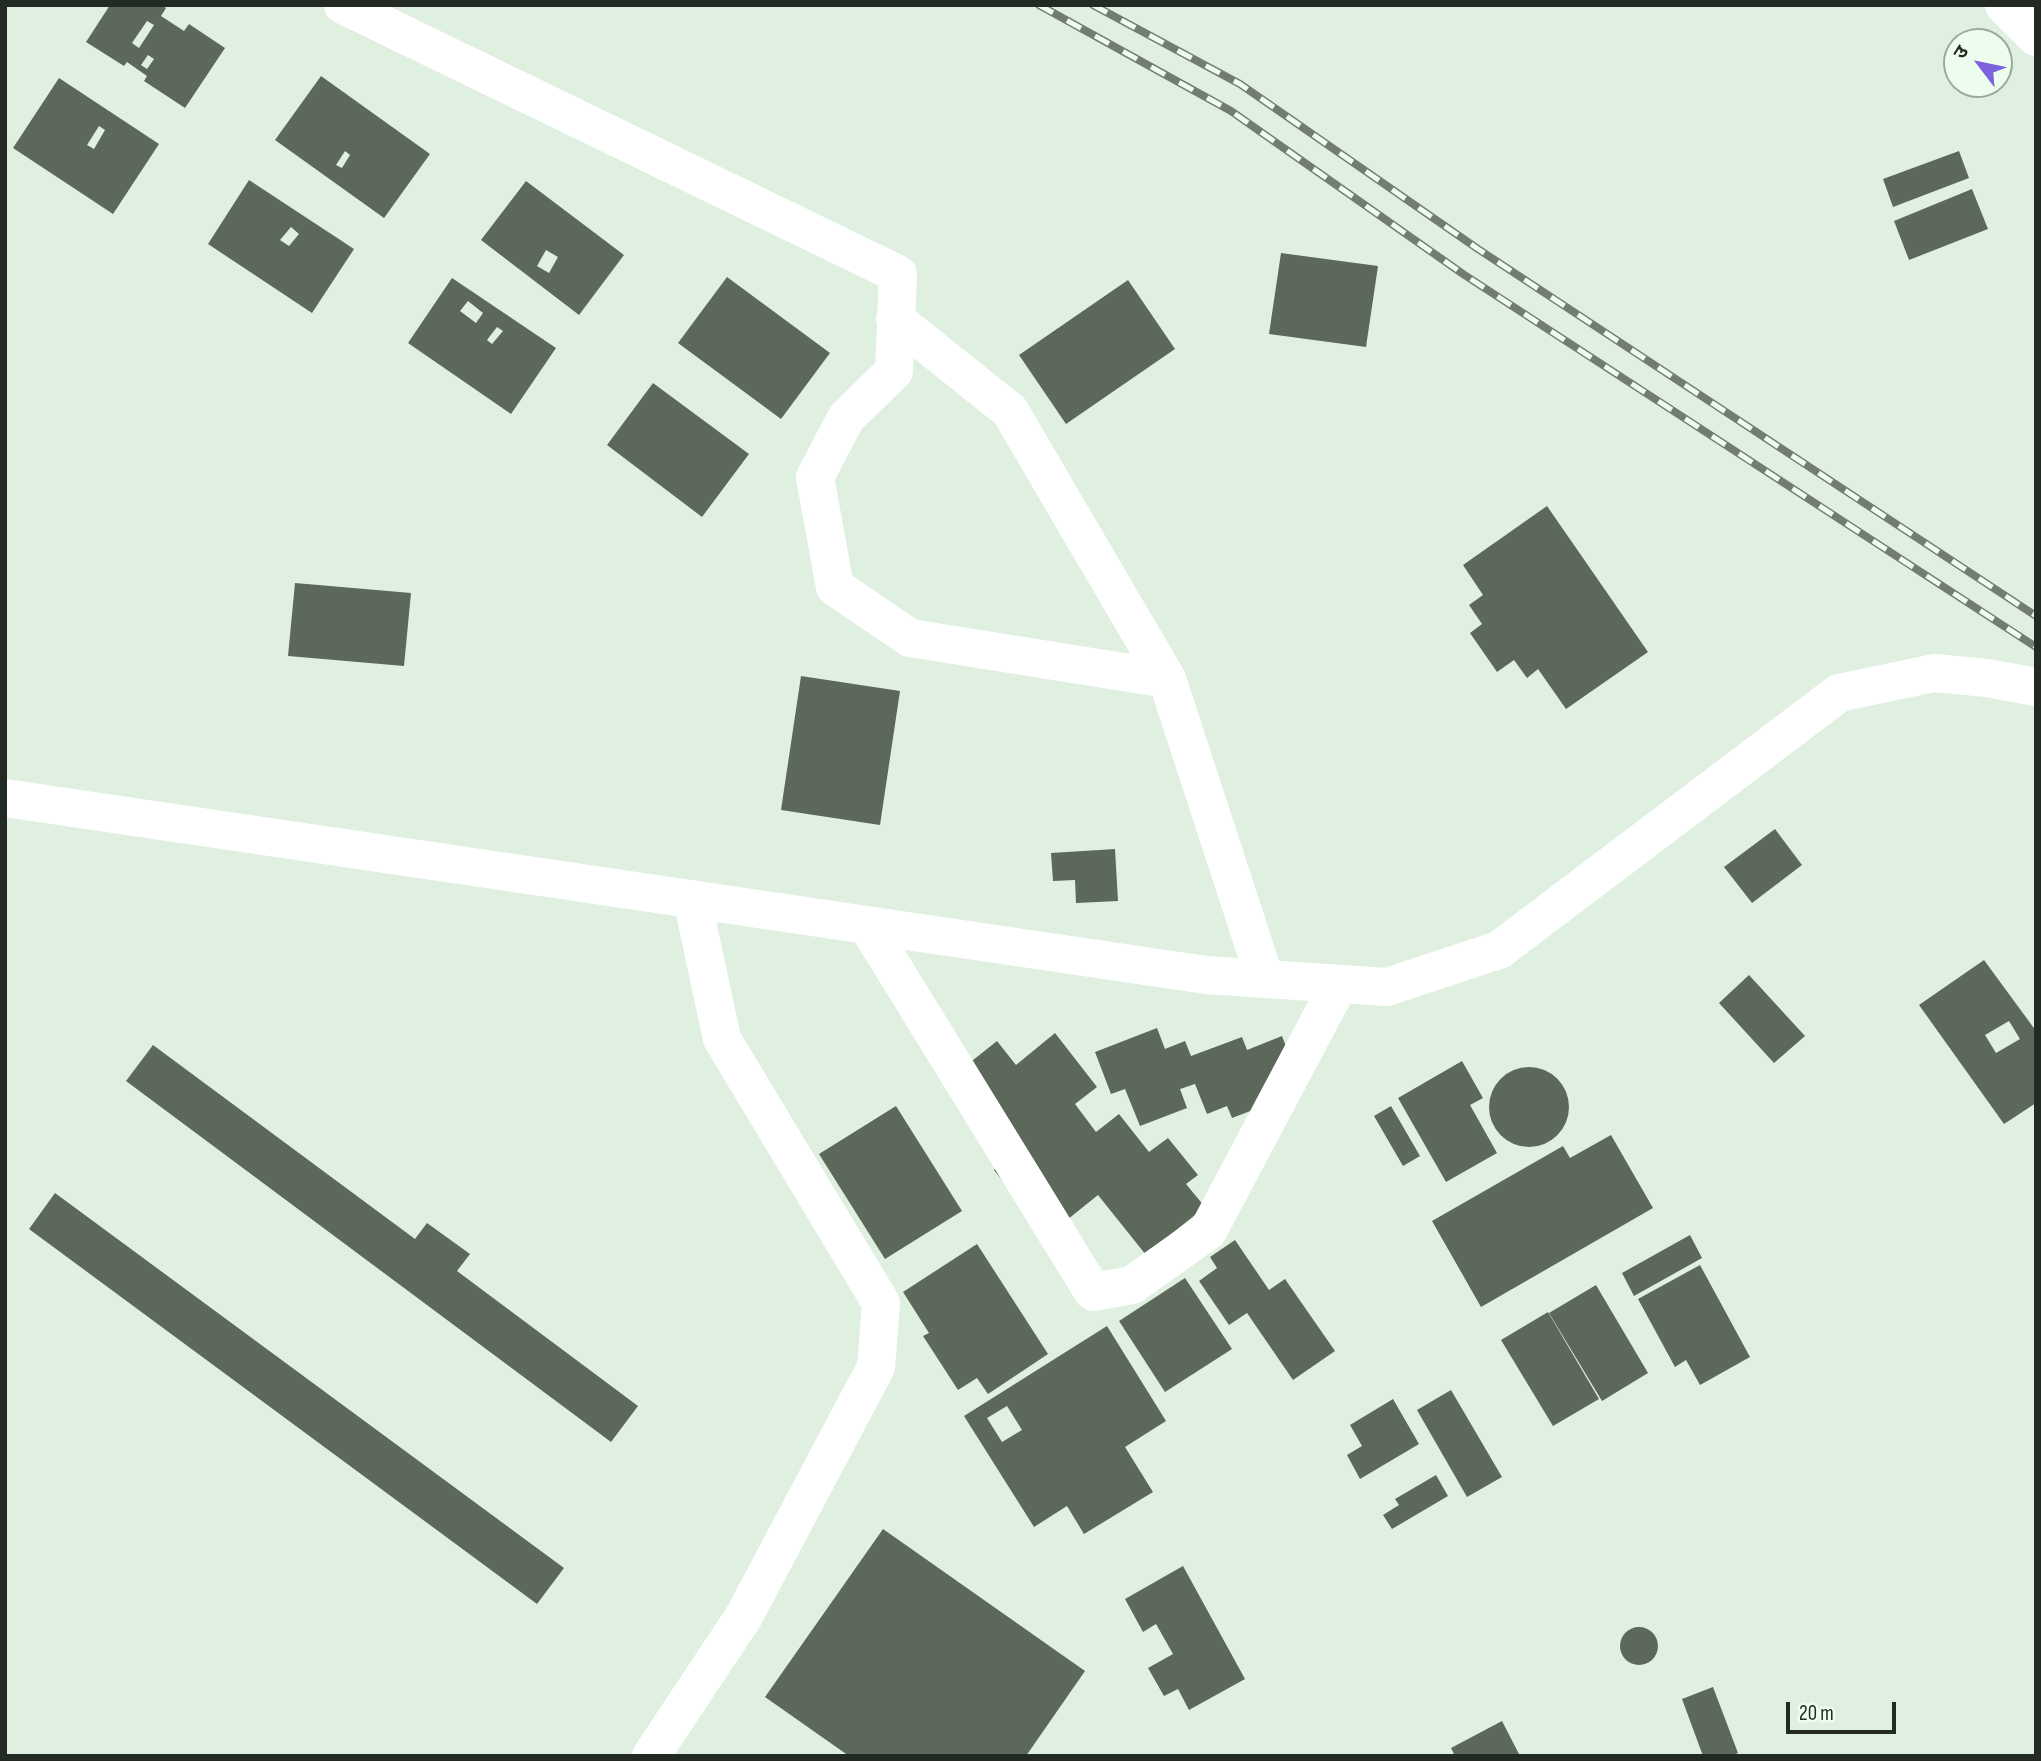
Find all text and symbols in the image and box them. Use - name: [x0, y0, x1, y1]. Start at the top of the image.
- north arrow: [1943, 28, 2013, 98]
- text: उ: [1949, 42, 1974, 63]
- scale bar: [1789, 1688, 1899, 1732]
- text: 20 m: [1799, 1701, 1834, 1726]

